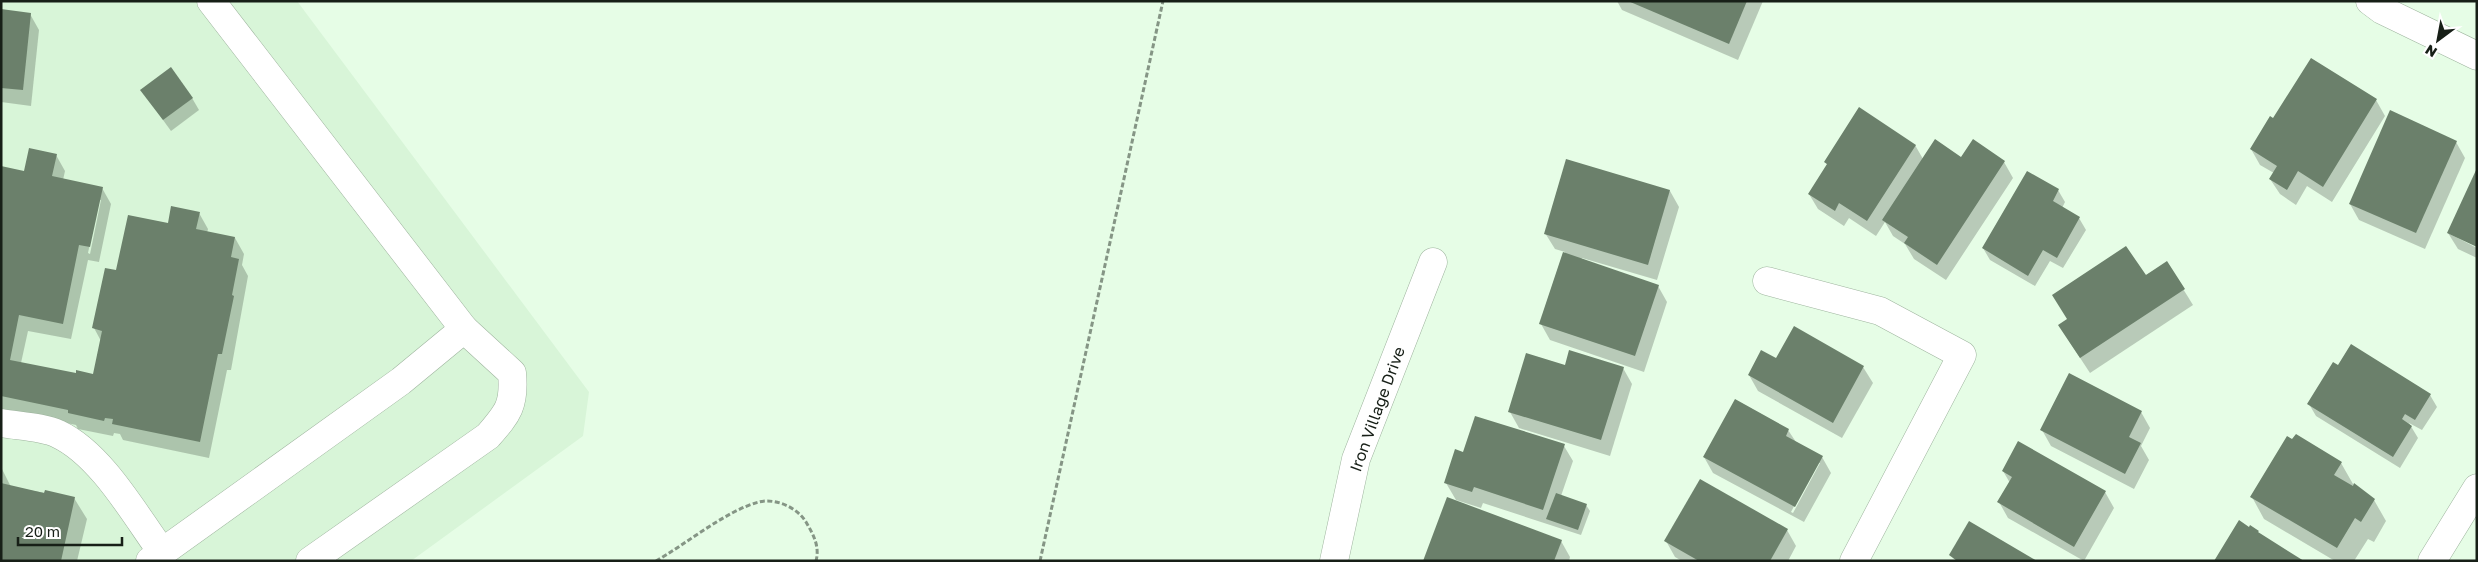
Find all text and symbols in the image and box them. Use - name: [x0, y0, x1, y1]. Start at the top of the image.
- north arrow: [2413, 15, 2463, 65]
- text: N: [2422, 41, 2440, 61]
- street label: Iron Village Drive: [1345, 344, 1409, 474]
- scale bar: [18, 514, 121, 546]
- text: 20 m: [25, 522, 60, 540]

